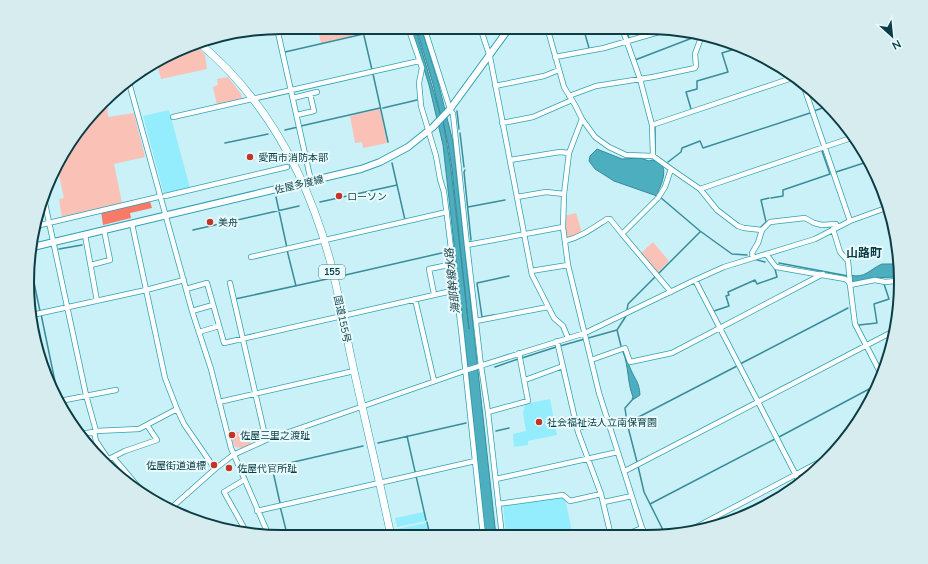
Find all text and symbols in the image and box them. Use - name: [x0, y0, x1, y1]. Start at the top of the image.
- north arrow: [872, 16, 912, 56]
- text: N: [890, 37, 903, 53]
- place label: 愛西市消防本部: [258, 151, 328, 164]
- marker: 愛西市消防本部: [245, 152, 255, 162]
- street label: 佐屋多度線: [273, 173, 325, 196]
- place label: ローソン: [347, 190, 387, 203]
- marker: ローソン: [334, 191, 344, 201]
- place label: 美舟: [218, 216, 238, 229]
- marker: 美舟: [205, 217, 215, 227]
- district label: 山路町: [846, 245, 882, 260]
- water label: 海部幹線水路: [441, 246, 462, 315]
- road number: 155: [319, 265, 345, 279]
- street label: 国道155号: [331, 294, 354, 344]
- place label: 社会福祉法人立南保育園: [547, 416, 657, 429]
- marker: 社会福祉法人立南保育園: [534, 417, 544, 427]
- place label: 佐屋三里之渡趾: [240, 429, 310, 442]
- marker: 佐屋三里之渡趾: [227, 430, 237, 440]
- place label: 佐屋街道道標: [146, 459, 206, 472]
- marker: 佐屋街道道標: [209, 460, 219, 470]
- place label: 佐屋代官所趾: [237, 462, 297, 475]
- marker: 佐屋代官所趾: [224, 463, 234, 473]

